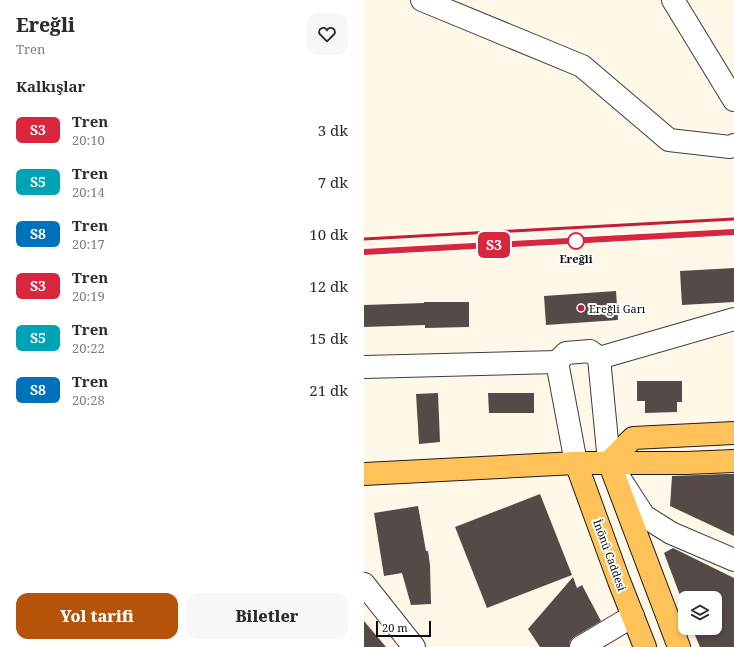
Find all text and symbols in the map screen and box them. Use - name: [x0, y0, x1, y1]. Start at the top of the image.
- text: Ereğli: [16, 12, 75, 38]
- button: heart: [306, 13, 348, 55]
- text: Tren: [16, 40, 45, 58]
- text: Kalkışlar: [16, 76, 85, 96]
- text: Tren: [72, 111, 108, 131]
- text: S3: [30, 120, 46, 139]
- text: 3 dk: [318, 120, 348, 140]
- text: 20:10: [72, 131, 105, 149]
- text: Tren: [72, 163, 108, 183]
- text: S5: [30, 172, 46, 191]
- text: 7 dk: [318, 172, 348, 192]
- text: 20:14: [72, 183, 105, 201]
- text: Tren: [72, 215, 108, 235]
- text: S8: [30, 224, 46, 243]
- text: 10 dk: [309, 224, 348, 244]
- line badge: S3: [476, 232, 512, 258]
- marker: Ereğli: [567, 232, 585, 250]
- text: 20:17: [72, 235, 105, 253]
- text: S3: [486, 235, 502, 254]
- place label: Ereğli: [559, 251, 593, 266]
- text: Tren: [72, 267, 108, 287]
- text: S3: [30, 276, 46, 295]
- text: 12 dk: [309, 276, 348, 296]
- text: 20:19: [72, 287, 105, 305]
- place label: Ereğli Garı: [589, 301, 646, 316]
- marker: Ereğli Garı: [576, 303, 586, 313]
- text: Tren: [72, 319, 108, 339]
- text: S5: [30, 328, 46, 347]
- text: 15 dk: [309, 328, 348, 348]
- text: 20:22: [72, 339, 105, 357]
- text: Tren: [72, 371, 108, 391]
- text: S8: [30, 380, 46, 399]
- text: 21 dk: [309, 380, 348, 400]
- text: 20:28: [72, 391, 105, 409]
- street label: İnönü Caddesi: [590, 517, 630, 593]
- map controls: [678, 591, 722, 635]
- button: layers: [678, 591, 722, 635]
- button: Yol tarifi: [16, 593, 178, 639]
- button: Biletler: [186, 593, 348, 639]
- scale bar: [376, 619, 431, 638]
- text: 20 m: [382, 620, 408, 635]

